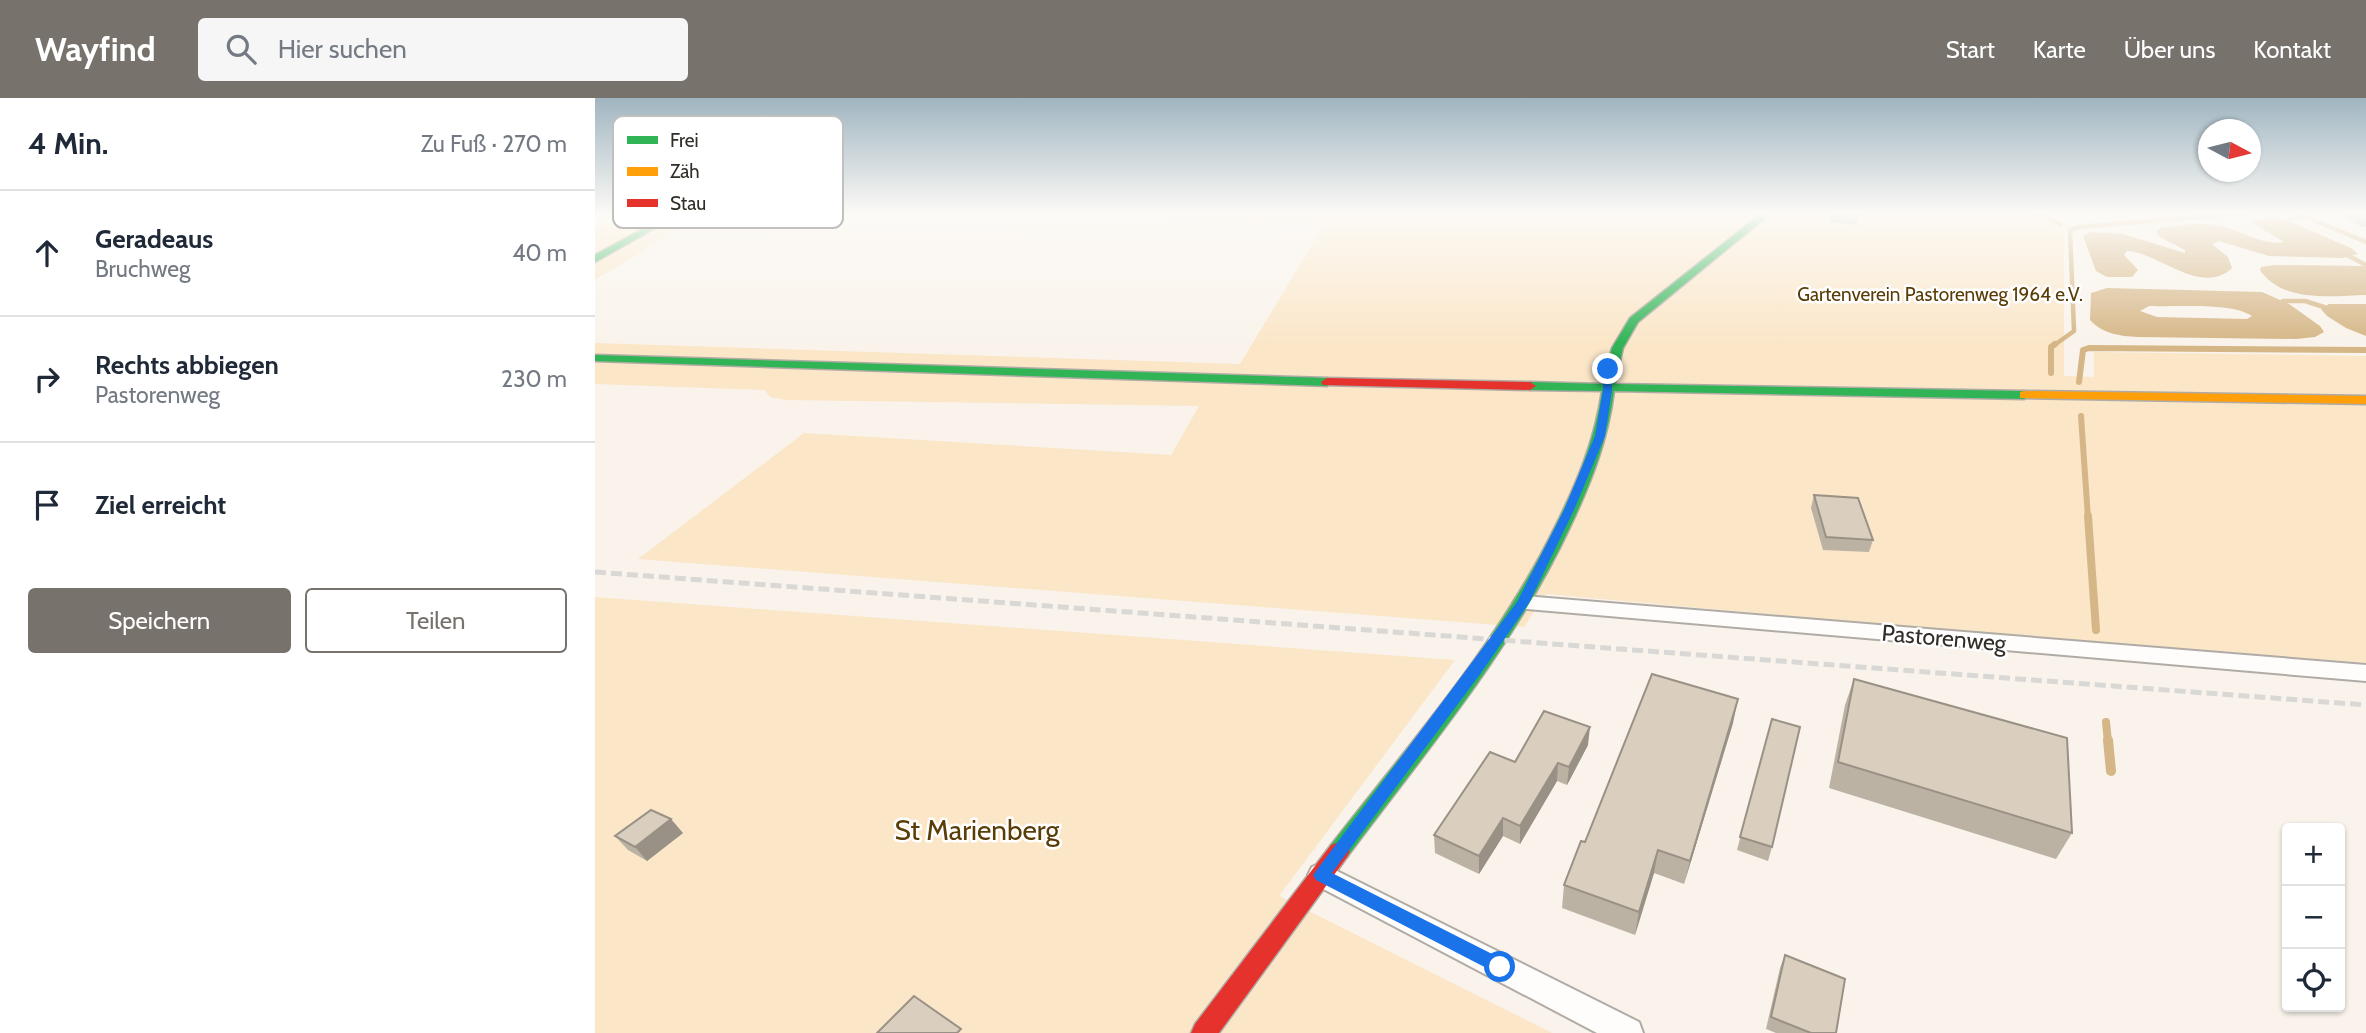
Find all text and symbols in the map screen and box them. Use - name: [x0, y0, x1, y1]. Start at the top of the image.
- search box: [198, 18, 688, 81]
- text: Wayfind: [35, 29, 156, 69]
- icon: search: [222, 30, 260, 68]
- text: Hier suchen: [278, 33, 407, 65]
- text: Start: [1946, 35, 1995, 64]
- text: Karte: [2033, 35, 2086, 64]
- text: Über uns: [2124, 35, 2215, 64]
- text: Kontakt: [2253, 35, 2331, 64]
- legend: [613, 116, 843, 228]
- north arrow: [2198, 119, 2261, 182]
- text: 4 Min.: [28, 125, 109, 162]
- text: Frei: [670, 129, 699, 152]
- text: Zu Fuß · 270 m: [421, 130, 567, 158]
- text: Zäh: [670, 160, 700, 183]
- text: Stau: [670, 192, 706, 215]
- text: Geradeaus: [95, 223, 213, 255]
- icon: ahead: [28, 234, 66, 272]
- text: 40 m: [512, 239, 567, 267]
- text: Bruchweg: [95, 255, 190, 283]
- park label: Gartenverein Pastorenweg 1964 e.V.: [1797, 283, 2083, 306]
- text: Rechts abbiegen: [95, 349, 279, 381]
- route end: [1592, 353, 1623, 384]
- icon: right: [28, 360, 66, 398]
- text: 230 m: [501, 365, 567, 393]
- text: Pastorenweg: [95, 381, 220, 409]
- icon: arrive: [28, 486, 66, 524]
- text: Ziel erreicht: [95, 489, 226, 521]
- button: Speichern: [28, 588, 291, 653]
- button: Teilen: [305, 588, 567, 653]
- street label: Pastorenweg: [1881, 619, 2008, 657]
- park label: St Marienberg: [895, 813, 1061, 847]
- map controls: [2282, 823, 2345, 1012]
- button: +: [2282, 823, 2345, 886]
- button: −: [2282, 886, 2345, 949]
- button: locate: [2282, 949, 2345, 1012]
- route start: [1484, 951, 1515, 982]

